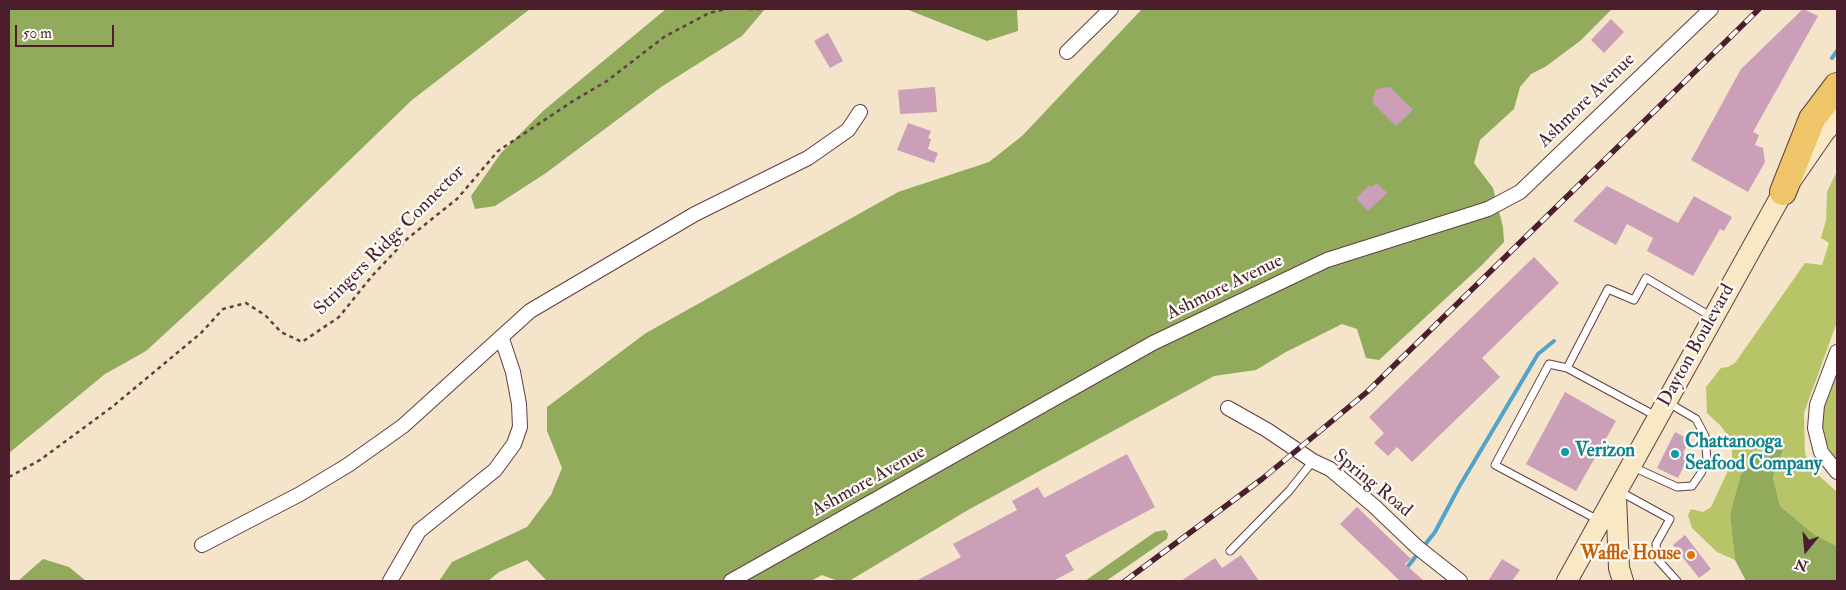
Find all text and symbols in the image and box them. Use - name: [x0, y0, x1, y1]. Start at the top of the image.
- scale bar: [18, 15, 116, 47]
- text: 50 m: [23, 24, 52, 43]
- street label: Ashmore Avenue: [1534, 49, 1640, 153]
- street label: Stringers Ridge Connector: [310, 161, 470, 321]
- street label: Ashmore Avenue: [1163, 250, 1287, 326]
- street label: Dayton Boulevard: [1654, 281, 1740, 411]
- place label: Chattanooga Seafood Company: [1685, 432, 1822, 476]
- street label: Ashmore Avenue: [808, 441, 930, 523]
- place label: Verizon: [1575, 441, 1635, 463]
- street label: Spring Road: [1328, 445, 1416, 523]
- marker: Verizon: [1559, 446, 1571, 458]
- marker: Chattanooga Seafood Company: [1669, 448, 1681, 460]
- north arrow: [1781, 525, 1831, 575]
- place label: Waffle House: [1581, 544, 1681, 566]
- marker: Waffle House: [1685, 549, 1697, 561]
- text: N: [1793, 555, 1810, 575]

